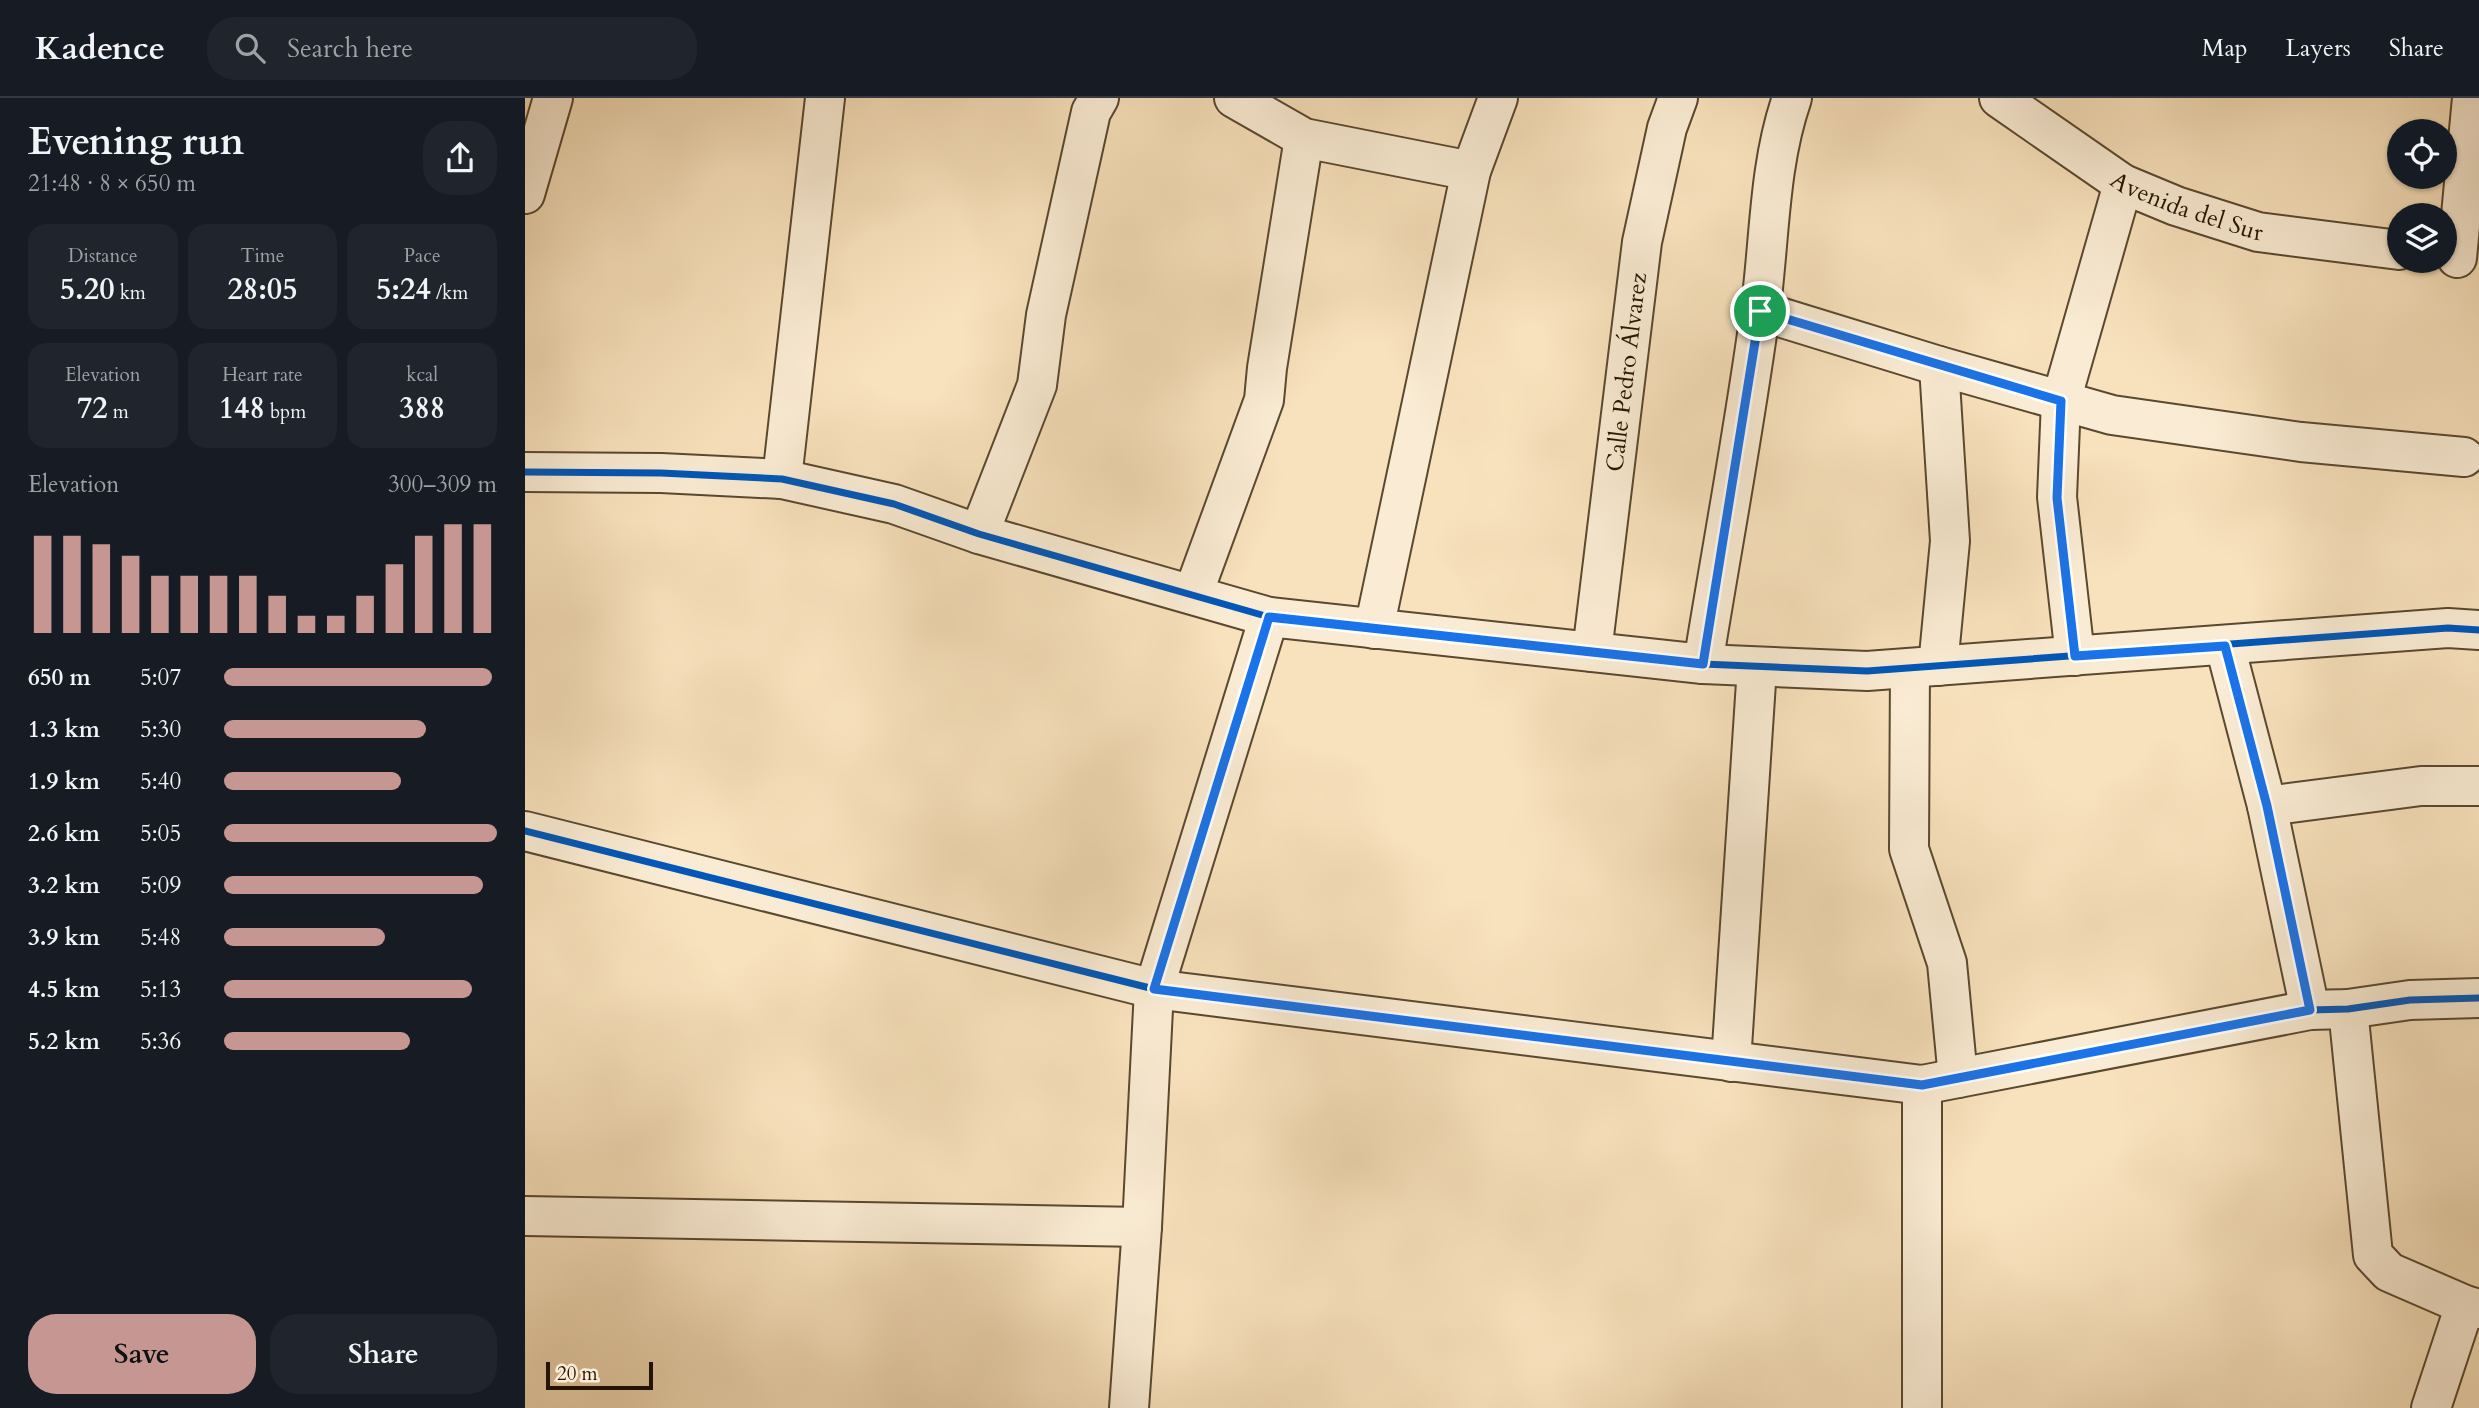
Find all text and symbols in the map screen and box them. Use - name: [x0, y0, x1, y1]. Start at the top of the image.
- search box: [207, 17, 697, 80]
- text: Kadence: [35, 26, 165, 71]
- icon: search: [231, 29, 269, 67]
- text: Search here: [287, 31, 413, 66]
- text: Map: [2202, 32, 2248, 65]
- text: Layers: [2286, 32, 2351, 65]
- text: Share: [2389, 32, 2444, 65]
- text: Evening run: [28, 116, 244, 168]
- map controls: [2387, 119, 2457, 273]
- button: locate: [2387, 119, 2457, 189]
- button: share: [423, 121, 497, 195]
- street label: Avenida del Sur: [2104, 164, 2265, 249]
- text: 21:48 · 8 × 650 m: [28, 168, 196, 199]
- button: layers: [2387, 203, 2457, 273]
- text: Distance: [68, 243, 138, 269]
- text: Time: [241, 243, 284, 269]
- text: Pace: [404, 243, 441, 269]
- text: 5.20: [60, 269, 115, 310]
- text: 28:05: [227, 269, 298, 310]
- text: 5:24: [376, 269, 431, 310]
- street label: Calle Pedro Álvarez: [1598, 270, 1655, 474]
- text: km: [115, 280, 146, 306]
- text: /km: [431, 280, 468, 306]
- pin: [1730, 281, 1790, 341]
- icon: arrive: [1741, 292, 1779, 330]
- text: Elevation: [65, 362, 141, 388]
- text: Heart rate: [222, 362, 303, 388]
- text: kcal: [406, 362, 438, 388]
- text: 72: [77, 388, 108, 429]
- text: 148: [219, 388, 265, 429]
- text: 388: [399, 388, 445, 429]
- text: m: [108, 399, 129, 425]
- text: bpm: [265, 399, 306, 425]
- text: Elevation: [28, 469, 119, 500]
- text: 300–309 m: [388, 469, 497, 500]
- text: 650 m: [28, 662, 91, 693]
- text: 5:07: [140, 662, 181, 693]
- text: 1.3 km: [28, 714, 100, 745]
- text: 5:30: [140, 714, 181, 745]
- text: 1.9 km: [28, 766, 100, 797]
- text: 5:40: [140, 766, 181, 797]
- text: 2.6 km: [28, 818, 100, 849]
- text: 5:05: [140, 818, 181, 849]
- text: 3.2 km: [28, 870, 100, 901]
- text: 5:09: [140, 870, 181, 901]
- text: 3.9 km: [28, 922, 100, 953]
- text: 5:48: [140, 922, 181, 953]
- text: 4.5 km: [28, 974, 100, 1005]
- text: 5:13: [140, 974, 181, 1005]
- text: 5.2 km: [28, 1026, 100, 1057]
- text: 5:36: [140, 1026, 181, 1057]
- button: Save: [28, 1314, 256, 1394]
- button: Share: [270, 1314, 497, 1394]
- scale bar: [546, 1359, 653, 1391]
- text: 20 m: [557, 1361, 598, 1387]

